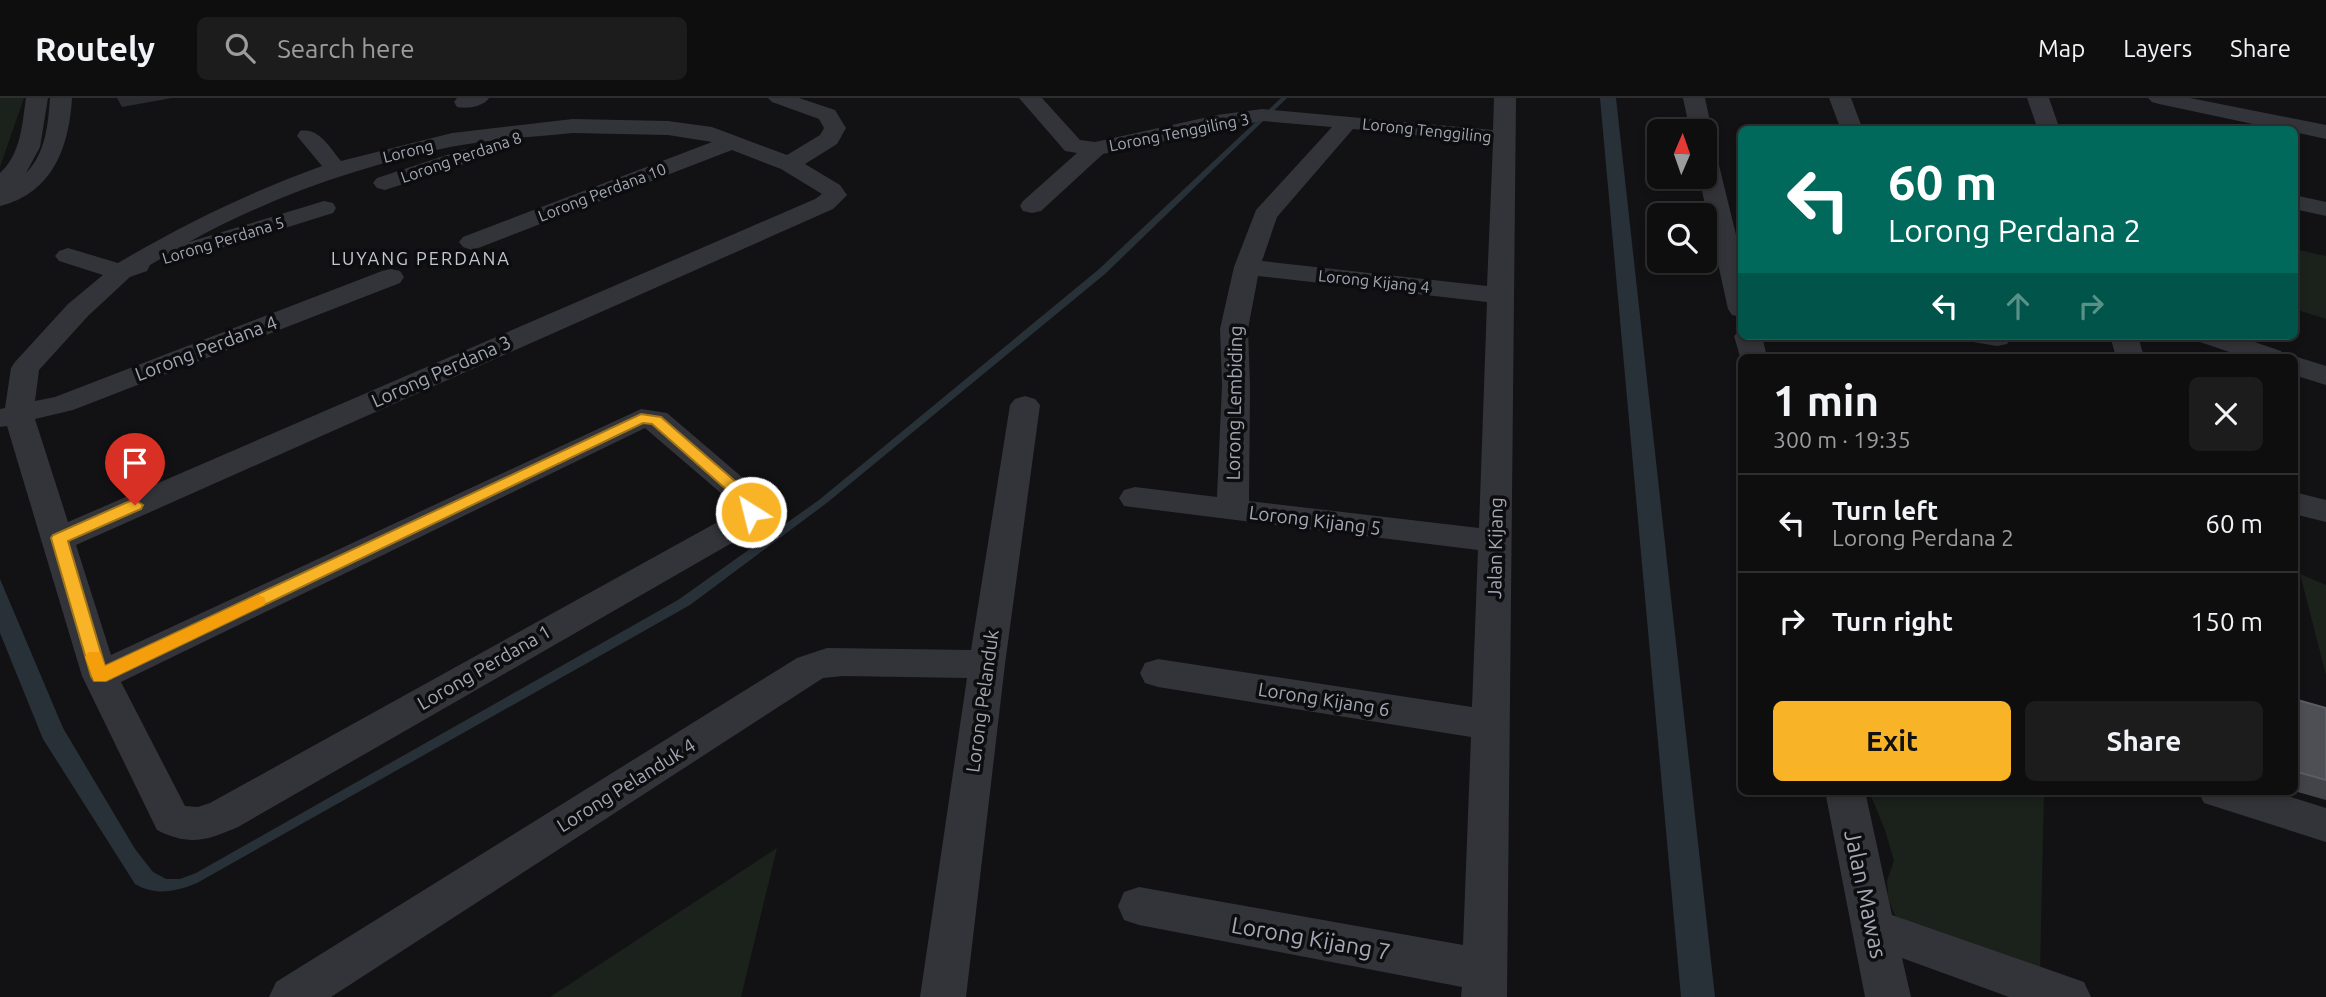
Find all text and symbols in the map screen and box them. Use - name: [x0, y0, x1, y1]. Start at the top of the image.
- search box: [197, 17, 687, 80]
- icon: search: [221, 29, 259, 67]
- text: Routely: [35, 30, 155, 67]
- text: Search here: [277, 34, 415, 63]
- text: Map: [2038, 35, 2085, 62]
- text: Layers: [2123, 35, 2192, 62]
- text: Share: [2230, 35, 2291, 62]
- street label: Lorong Tenggiling 3: [1107, 110, 1251, 154]
- street label: Lorong Tenggiling: [1362, 114, 1492, 146]
- north arrow: [1647, 119, 1717, 189]
- map controls: [1647, 119, 1717, 273]
- street label: Lorong Perdana 8: [398, 128, 524, 186]
- street label: Lorong: [381, 136, 435, 166]
- icon: left: [1773, 154, 1864, 245]
- text: 60 m: [1888, 154, 1997, 209]
- street label: Lorong Perdana 10: [535, 159, 669, 225]
- button: search: [1647, 203, 1717, 273]
- text: Lorong Perdana 2: [1888, 212, 2141, 248]
- street label: Lorong Perdana 5: [160, 213, 286, 267]
- district label: LUYANG PERDANA: [331, 248, 511, 268]
- street label: Lorong Kijang 4: [1317, 266, 1431, 296]
- icon: left: [1926, 287, 1964, 325]
- icon: ahead: [1999, 287, 2037, 325]
- icon: right: [2072, 287, 2110, 325]
- street label: Lorong Perdana 4: [132, 311, 280, 385]
- street label: Lorong Lembiding: [1222, 325, 1246, 481]
- street label: Lorong Perdana 3: [368, 330, 514, 412]
- text: 1 min: [1773, 377, 1879, 424]
- button: close: [2189, 377, 2263, 451]
- text: 300 m · 19:35: [1773, 427, 1911, 452]
- pin: [105, 433, 165, 505]
- icon: arrive: [116, 444, 154, 482]
- position arrow: [714, 475, 788, 549]
- text: Turn left: [1832, 496, 1938, 525]
- street label: Jalan Kijang: [1483, 497, 1507, 599]
- street label: Lorong Kijang 5: [1248, 501, 1382, 539]
- icon: left: [1773, 504, 1811, 542]
- text: 60 m: [2205, 509, 2263, 538]
- text: Lorong Perdana 2: [1832, 525, 2014, 550]
- icon: right: [1773, 602, 1811, 640]
- text: Turn right: [1832, 607, 1953, 636]
- text: 150 m: [2191, 607, 2263, 636]
- street label: Lorong Perdana 1: [413, 620, 555, 714]
- street label: Lorong Pelanduk: [961, 628, 1003, 774]
- street label: Lorong Kijang 6: [1257, 678, 1391, 720]
- button: Exit: [1773, 701, 2011, 781]
- button: Share: [2025, 701, 2263, 781]
- street label: Lorong Pelanduk 4: [553, 734, 699, 836]
- street label: Jalan Mawas: [1840, 827, 1892, 961]
- street label: Lorong Kijang 7: [1230, 912, 1392, 964]

